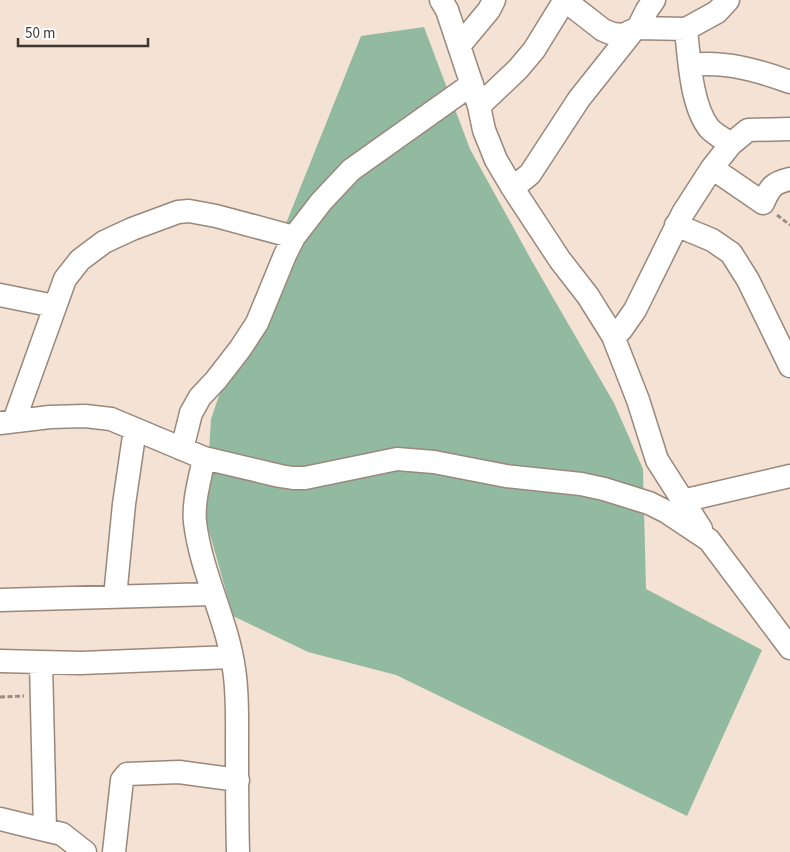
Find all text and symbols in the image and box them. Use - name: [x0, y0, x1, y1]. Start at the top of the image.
- scale bar: [18, 15, 148, 47]
- text: 50 m: [25, 23, 55, 44]

